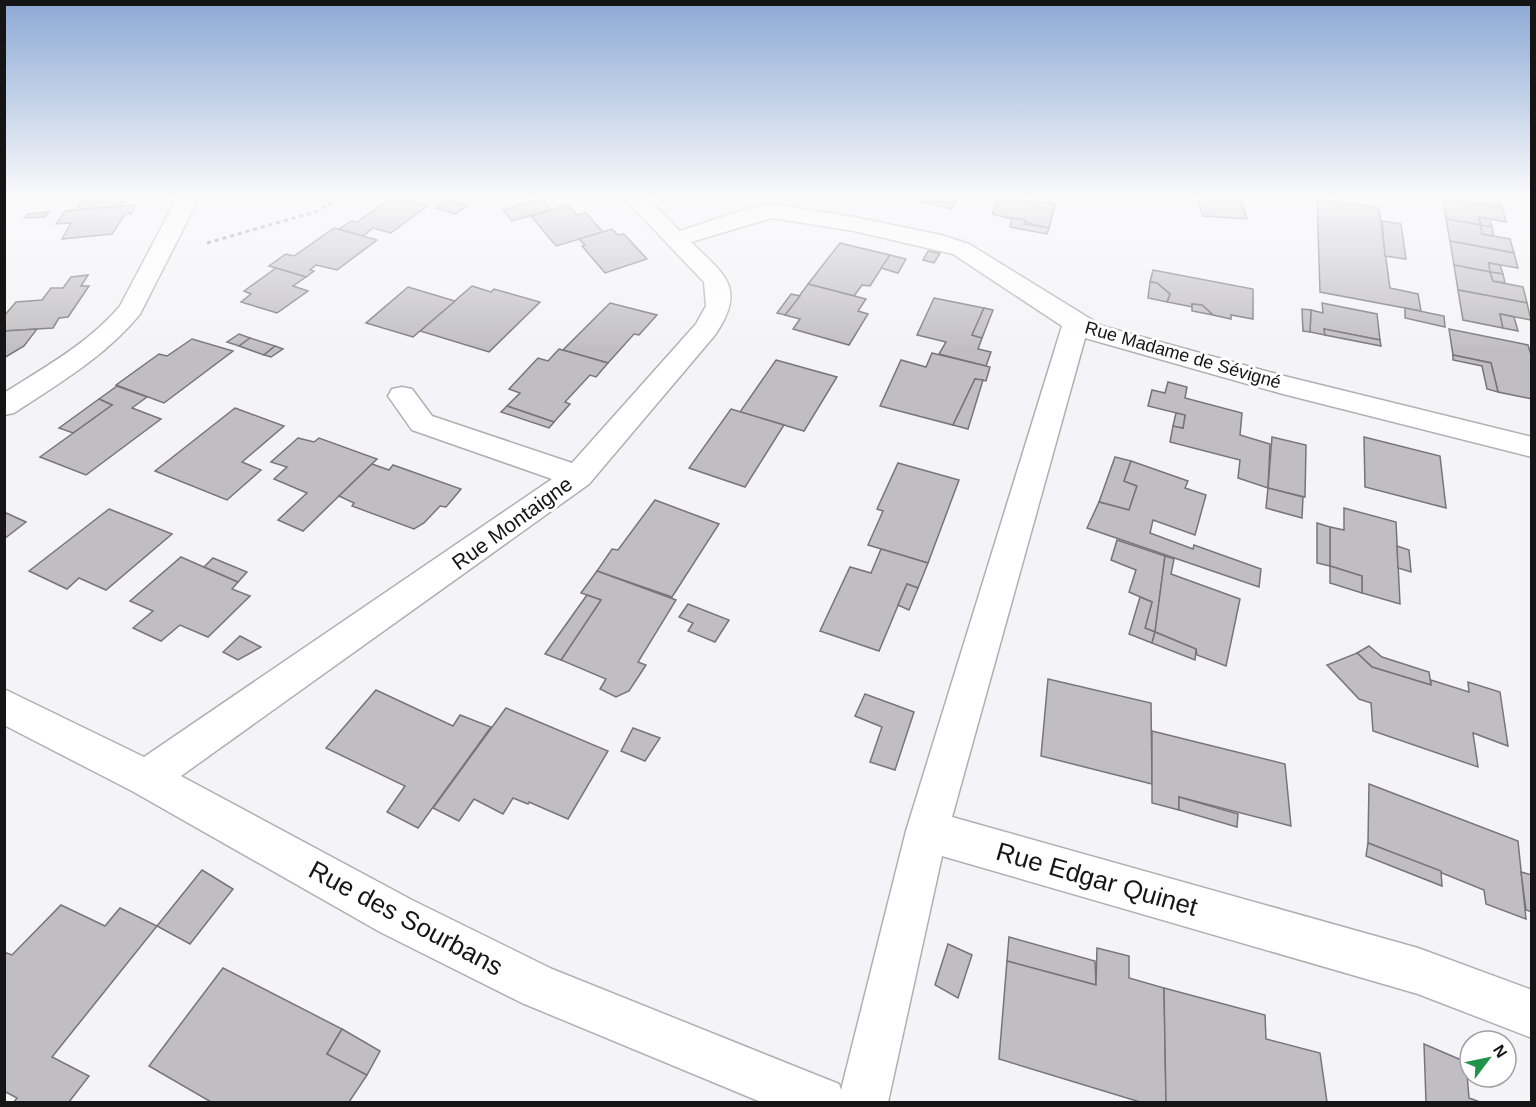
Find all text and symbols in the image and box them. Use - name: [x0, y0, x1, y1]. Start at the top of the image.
- street label: Rue Madame de Sévigné: [1083, 317, 1283, 393]
- street label: Rue Montaigne: [448, 472, 576, 574]
- street label: Rue Edgar Quinet: [993, 836, 1202, 922]
- street label: Rue des Sourbans: [304, 854, 508, 982]
- north arrow: [1458, 1029, 1518, 1089]
- text: N: [1490, 1042, 1511, 1061]

